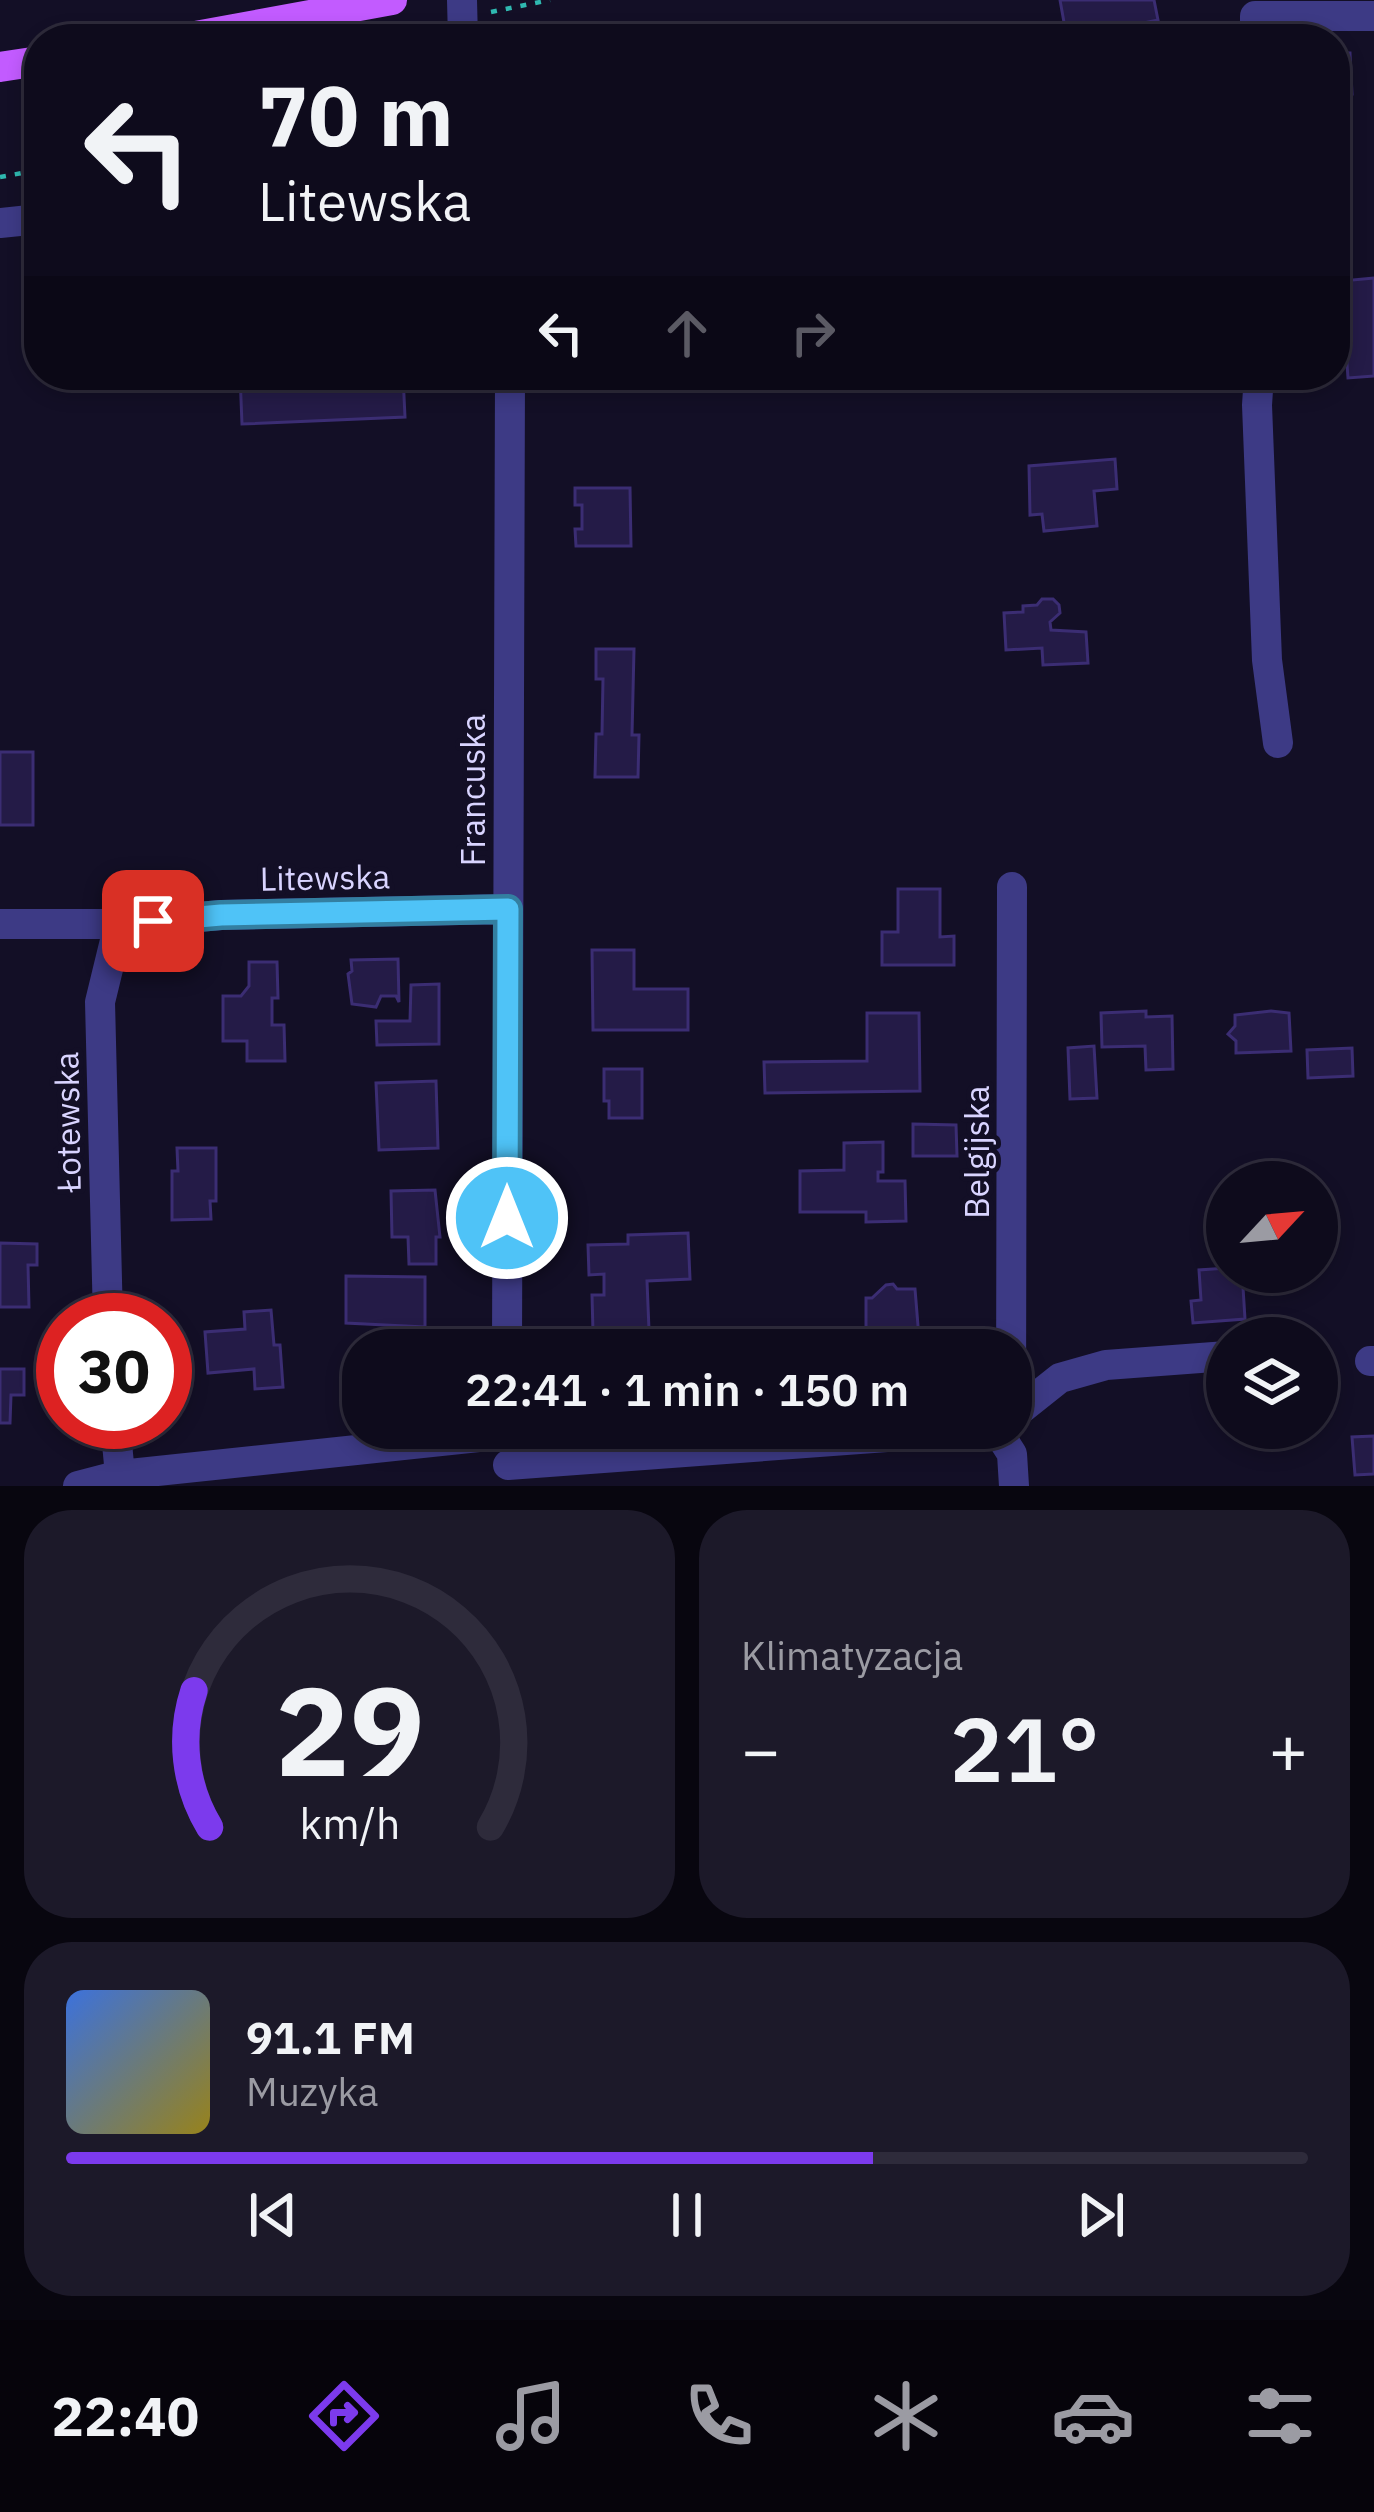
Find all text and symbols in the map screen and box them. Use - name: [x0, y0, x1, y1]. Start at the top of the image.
- text: 70 m: [258, 60, 454, 169]
- icon: left: [60, 72, 216, 228]
- text: Litewska: [258, 166, 471, 236]
- icon: left: [528, 300, 594, 366]
- icon: ahead: [654, 300, 720, 366]
- icon: right: [780, 300, 846, 366]
- street label: Francuska: [451, 714, 494, 866]
- street label: Litewska: [259, 854, 391, 900]
- pin: [102, 870, 204, 972]
- icon: arrive: [120, 888, 186, 954]
- street label: Łotewska: [44, 1051, 90, 1194]
- street label: Belgijska: [955, 1085, 998, 1219]
- position arrow: [444, 1155, 570, 1281]
- north arrow: [1206, 1161, 1338, 1293]
- map controls: [1206, 1161, 1338, 1449]
- speed limit sign: 30: [36, 1293, 192, 1449]
- button: layers: [1206, 1317, 1338, 1449]
- text: 22:41 · 1 min · 150 m: [465, 1360, 909, 1418]
- text: Klimatyzacja: [741, 1630, 963, 1681]
- text: 29: [275, 1648, 424, 1810]
- text: 21°: [949, 1690, 1100, 1807]
- text: −: [741, 1706, 781, 1792]
- text: +: [1268, 1706, 1308, 1792]
- text: km/h: [299, 1795, 400, 1851]
- text: 91.1 FM: [246, 2008, 415, 2066]
- text: Muzyka: [246, 2066, 379, 2117]
- icon: previous: [240, 2182, 306, 2248]
- icon: pause: [654, 2182, 720, 2248]
- icon: next: [1068, 2182, 1134, 2248]
- icon: directions: [302, 2374, 386, 2458]
- icon: music: [489, 2374, 573, 2458]
- icon: phone: [677, 2374, 761, 2458]
- icon: climate: [864, 2374, 948, 2458]
- icon: car: [1051, 2374, 1135, 2458]
- icon: filters: [1238, 2374, 1322, 2458]
- text: 22:40: [52, 2381, 199, 2451]

